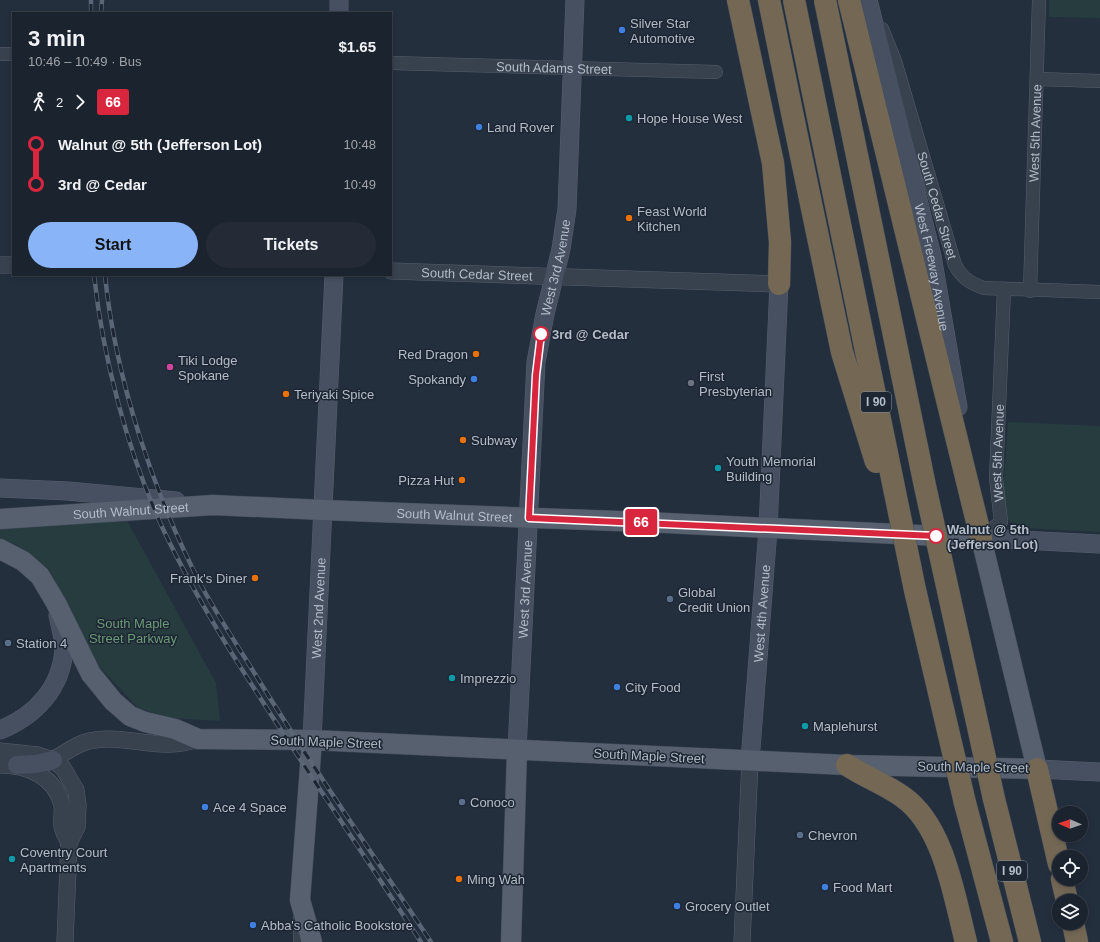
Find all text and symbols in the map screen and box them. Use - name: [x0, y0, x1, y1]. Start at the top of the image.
- place label: Silver Star Automotive: [630, 16, 695, 46]
- marker: Silver Star Automotive: [617, 25, 627, 35]
- text: 3 min: [28, 26, 85, 51]
- text: $1.65: [338, 38, 376, 55]
- text: 10:46 – 10:49 · Bus: [28, 54, 141, 69]
- street label: South Adams Street: [496, 58, 612, 77]
- street label: West 5th Avenue: [1026, 84, 1044, 182]
- icon: walk: [28, 91, 50, 113]
- icon: forward: [69, 91, 91, 113]
- text: 66: [105, 94, 121, 110]
- text: 2: [56, 95, 63, 110]
- place label: Hope House West: [637, 111, 743, 126]
- marker: Hope House West: [624, 113, 634, 123]
- place label: Land Rover: [487, 120, 555, 135]
- marker: Land Rover: [474, 122, 484, 132]
- text: Walnut @ 5th (Jefferson Lot): [58, 136, 262, 153]
- text: 10:48: [343, 137, 376, 152]
- street label: South Cedar Street: [915, 150, 960, 261]
- text: 3rd @ Cedar: [58, 176, 147, 193]
- text: 10:49: [343, 177, 376, 192]
- street label: West Freeway Avenue: [912, 202, 952, 332]
- place label: Feast World Kitchen: [637, 204, 707, 234]
- marker: Feast World Kitchen: [624, 213, 634, 223]
- street label: West 3rd Avenue: [537, 218, 573, 317]
- button: Start: [28, 222, 198, 268]
- button: Tickets: [206, 222, 376, 268]
- street label: South Cedar Street: [421, 265, 533, 283]
- marker: 3rd @ Cedar: [533, 326, 549, 342]
- place label: 3rd @ Cedar: [552, 327, 629, 342]
- place label: Red Dragon: [398, 347, 468, 362]
- marker: Red Dragon: [471, 349, 481, 359]
- place label: Tiki Lodge Spokane: [178, 353, 238, 383]
- marker: Tiki Lodge Spokane: [165, 362, 175, 372]
- place label: First Presbyterian: [699, 369, 772, 399]
- place label: Spokandy: [408, 372, 466, 387]
- marker: Spokandy: [469, 374, 479, 384]
- marker: First Presbyterian: [686, 378, 696, 388]
- place label: Teriyaki Spice: [294, 387, 374, 402]
- marker: Teriyaki Spice: [281, 389, 291, 399]
- road number: I 90: [861, 392, 891, 412]
- street label: West 5th Avenue: [988, 404, 1007, 503]
- place label: Subway: [471, 433, 518, 448]
- marker: Subway: [458, 435, 468, 445]
- place label: Youth Memorial Building: [726, 454, 816, 484]
- marker: Youth Memorial Building: [713, 463, 723, 473]
- place label: Pizza Hut: [398, 473, 454, 488]
- marker: Pizza Hut: [457, 475, 467, 485]
- street label: South Walnut Street: [72, 499, 189, 522]
- street label: South Walnut Street: [396, 505, 513, 525]
- line badge: 66: [623, 509, 659, 535]
- text: 66: [633, 514, 649, 530]
- place label: Walnut @ 5th (Jefferson Lot): [947, 522, 1038, 552]
- marker: Walnut @ 5th (Jefferson Lot): [928, 528, 944, 544]
- street label: West 3rd Avenue: [515, 540, 535, 639]
- street label: West 2nd Avenue: [308, 557, 328, 659]
- street label: West 4th Avenue: [750, 564, 773, 663]
- place label: Frank's Diner: [170, 571, 248, 586]
- marker: Frank's Diner: [250, 573, 260, 583]
- place label: Global Credit Union: [678, 585, 750, 615]
- marker: Global Credit Union: [665, 594, 675, 604]
- park label: South Maple Street Parkway: [89, 616, 178, 646]
- place label: Station 4: [16, 636, 67, 651]
- marker: Station 4: [3, 638, 13, 648]
- place label: Imprezzio: [460, 671, 516, 686]
- marker: Imprezzio: [447, 673, 457, 683]
- place label: City Food: [625, 680, 681, 695]
- marker: City Food: [612, 682, 622, 692]
- place label: Maplehurst: [813, 719, 878, 734]
- marker: Maplehurst: [800, 721, 810, 731]
- street label: South Maple Street: [270, 733, 382, 751]
- street label: South Maple Street: [593, 746, 705, 766]
- street label: South Maple Street: [917, 759, 1029, 775]
- place label: Conoco: [470, 795, 515, 810]
- marker: Conoco: [457, 797, 467, 807]
- place label: Ace 4 Space: [213, 800, 287, 815]
- marker: Ace 4 Space: [200, 802, 210, 812]
- north arrow: [1052, 806, 1088, 842]
- map controls: [1052, 806, 1088, 930]
- place label: Chevron: [808, 828, 857, 843]
- marker: Chevron: [795, 830, 805, 840]
- place label: Coventry Court Apartments: [20, 845, 108, 875]
- button: locate: [1052, 850, 1088, 886]
- marker: Coventry Court Apartments: [7, 854, 17, 864]
- road number: I 90: [997, 861, 1027, 881]
- place label: Ming Wah: [467, 872, 525, 887]
- marker: Ming Wah: [454, 874, 464, 884]
- place label: Food Mart: [833, 880, 893, 895]
- marker: Food Mart: [820, 882, 830, 892]
- button: layers: [1052, 894, 1088, 930]
- place label: Grocery Outlet: [685, 899, 770, 914]
- marker: Grocery Outlet: [672, 901, 682, 911]
- place label: Abba's Catholic Bookstore: [261, 918, 413, 933]
- marker: Abba's Catholic Bookstore: [248, 920, 258, 930]

